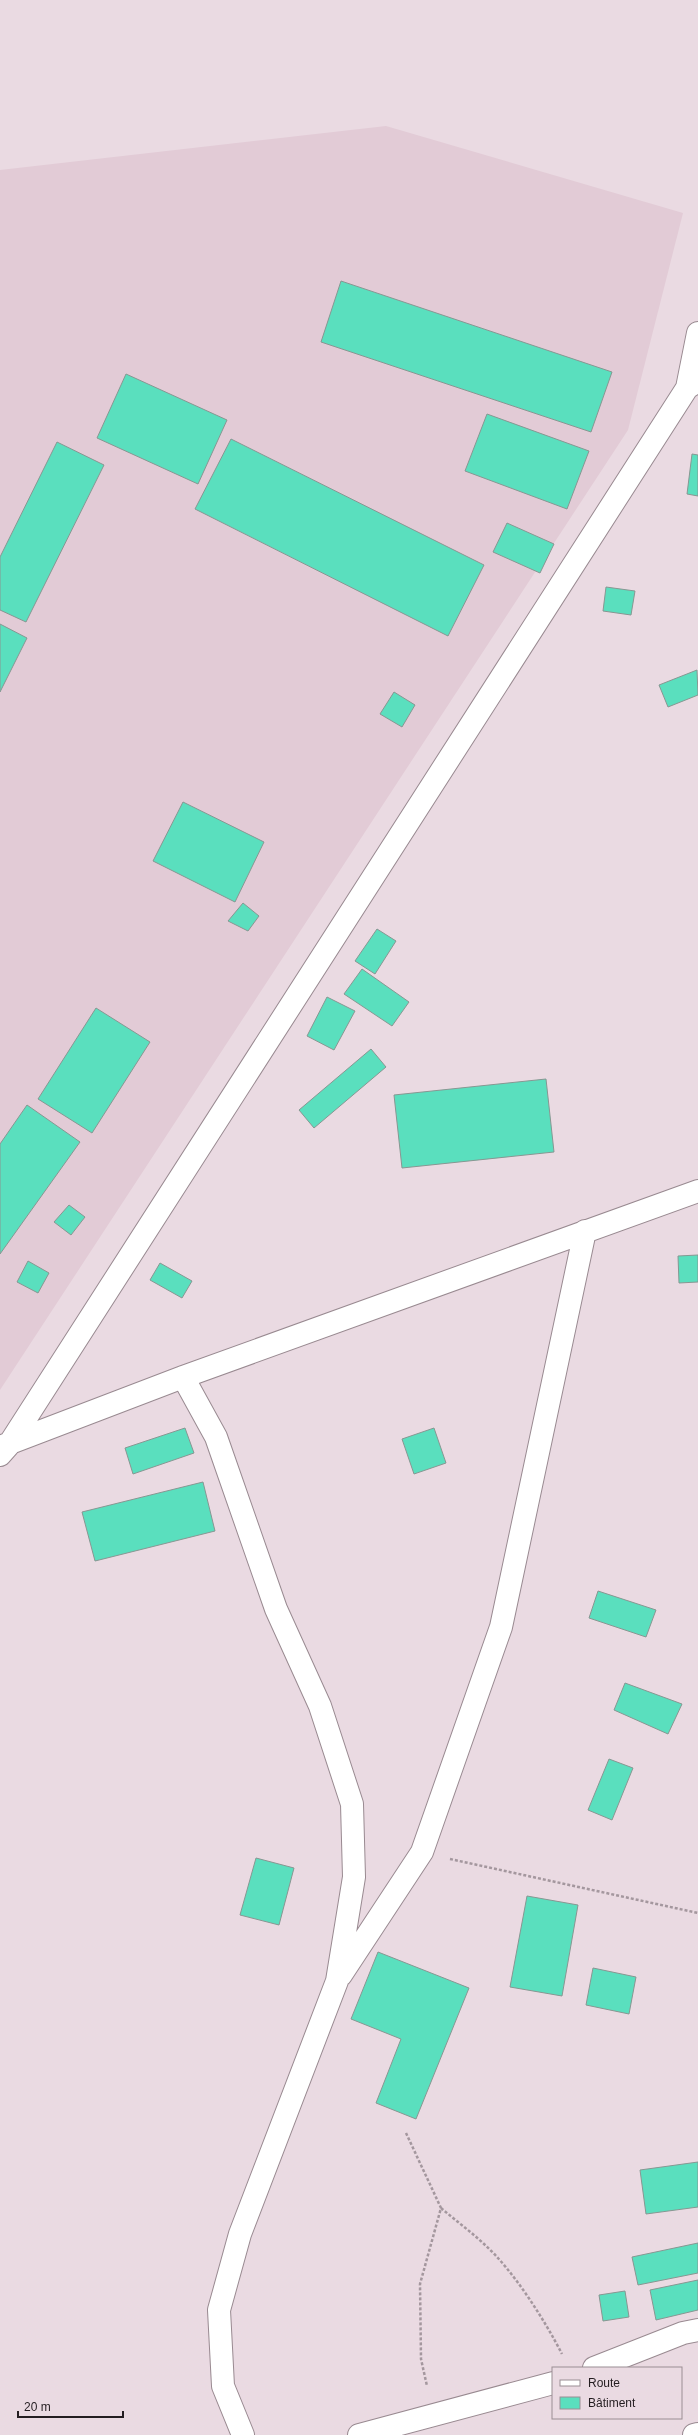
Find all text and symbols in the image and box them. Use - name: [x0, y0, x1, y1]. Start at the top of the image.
- legend: [552, 2367, 682, 2419]
- text: Route: [588, 2376, 620, 2390]
- scale bar: [18, 2393, 123, 2419]
- text: Bâtiment: [588, 2396, 636, 2410]
- text: 20 m: [24, 2400, 51, 2414]

